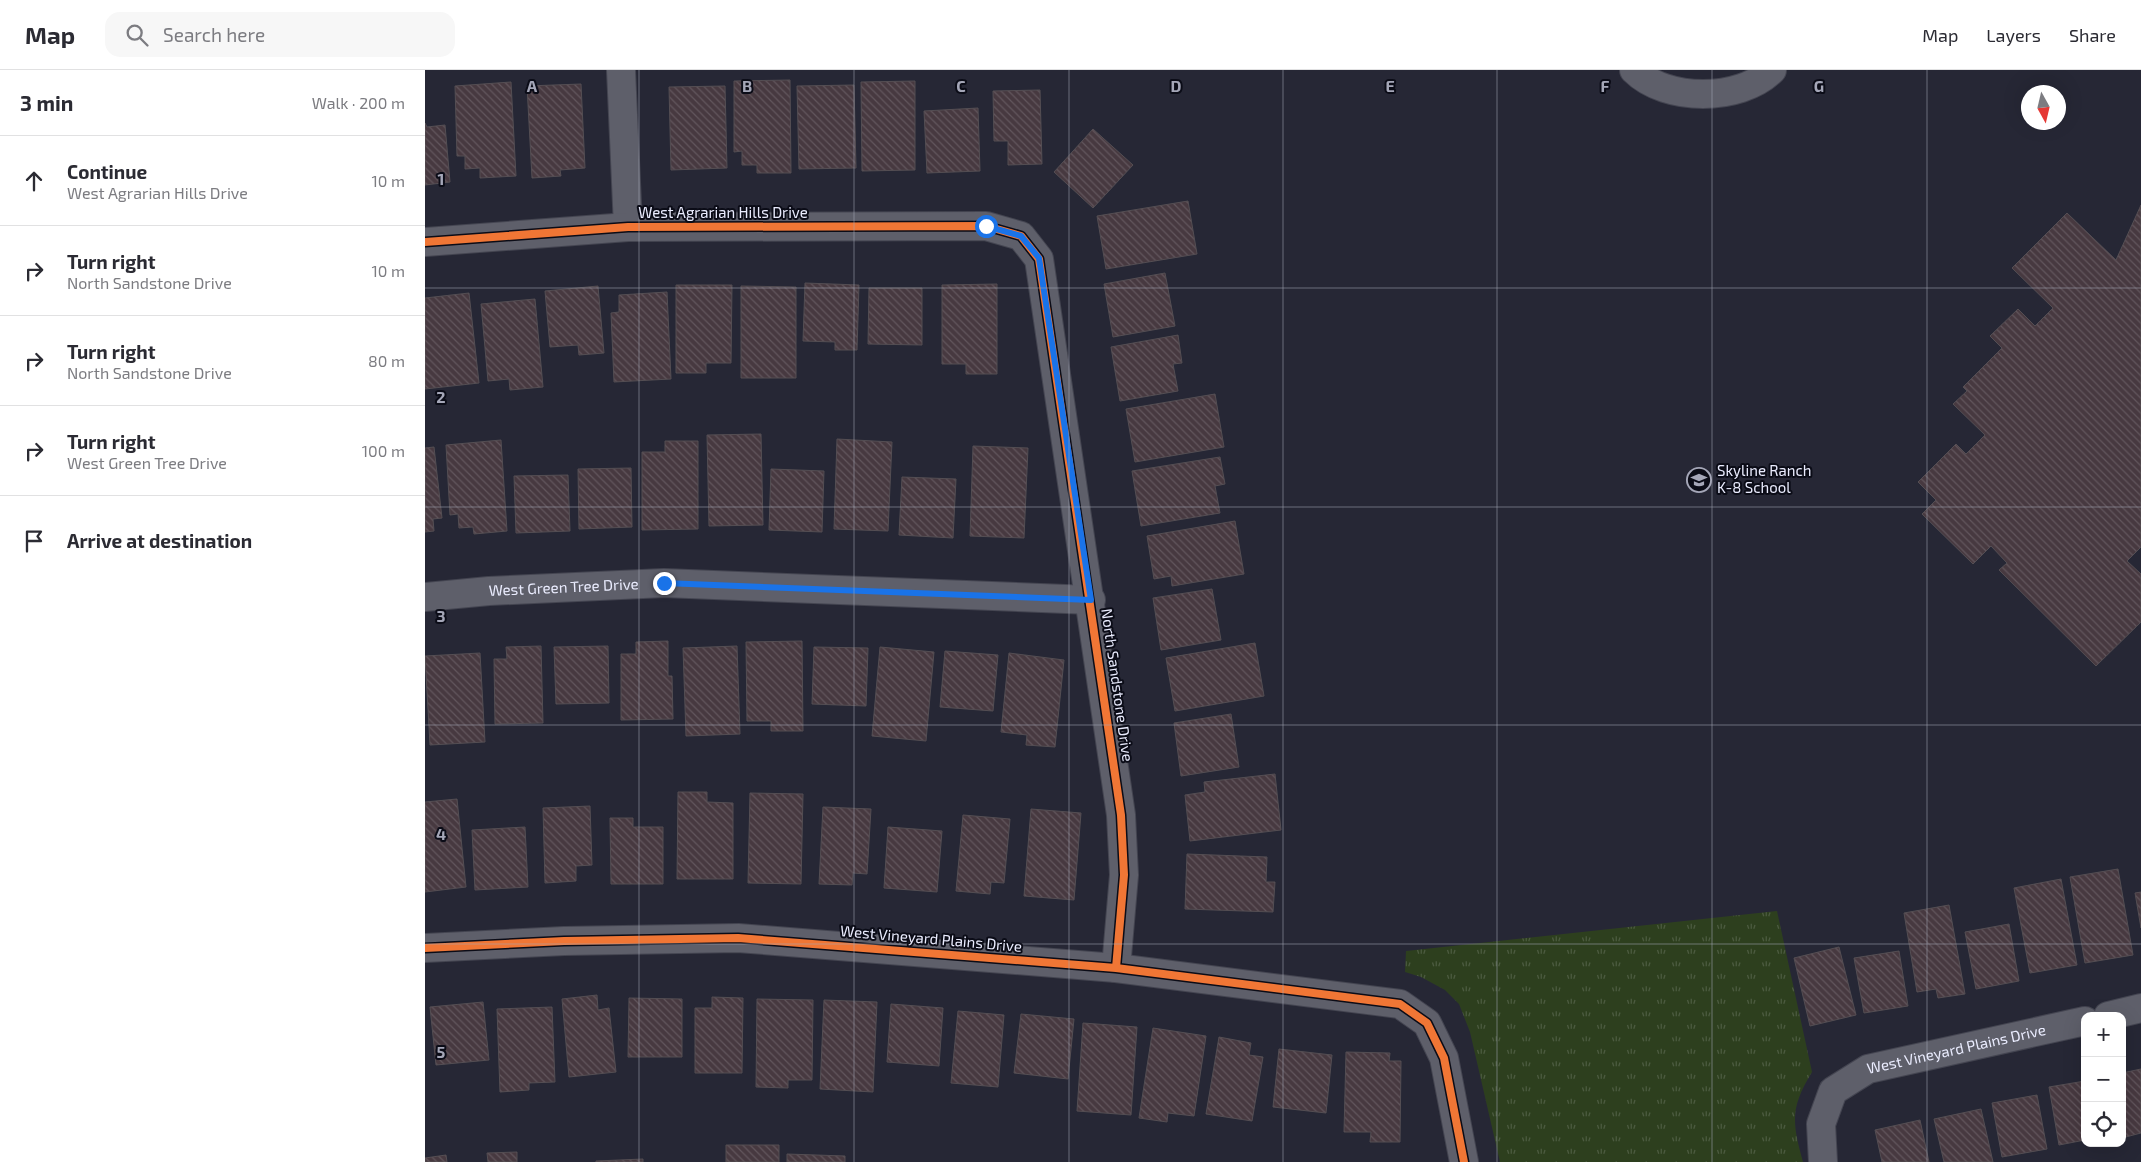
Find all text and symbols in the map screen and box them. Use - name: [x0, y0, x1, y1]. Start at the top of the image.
- search box: [105, 12, 455, 57]
- text: Map: [25, 20, 75, 49]
- icon: search: [123, 21, 151, 49]
- text: Search here: [163, 23, 265, 46]
- text: Map: [1922, 24, 1958, 46]
- text: Layers: [1986, 24, 2041, 46]
- text: Share: [2069, 24, 2116, 46]
- text: A: [527, 76, 538, 95]
- text: B: [742, 76, 752, 95]
- text: C: [956, 76, 966, 95]
- text: D: [1171, 76, 1182, 95]
- text: E: [1385, 76, 1395, 95]
- text: F: [1601, 76, 1610, 95]
- text: G: [1814, 76, 1824, 95]
- north arrow: [2021, 85, 2066, 130]
- text: 3 min: [20, 90, 73, 115]
- text: Walk · 200 m: [312, 93, 405, 112]
- text: Continue: [67, 160, 147, 183]
- icon: ahead: [20, 167, 48, 195]
- text: 1: [438, 169, 444, 188]
- text: 10 m: [371, 171, 405, 190]
- text: West Agrarian Hills Drive: [67, 183, 248, 202]
- street label: West Agrarian Hills Drive: [638, 203, 808, 221]
- route start: [975, 215, 998, 238]
- text: Turn right: [67, 250, 155, 273]
- icon: right: [20, 257, 48, 285]
- text: 10 m: [371, 261, 405, 280]
- text: North Sandstone Drive: [67, 273, 232, 292]
- text: Turn right: [67, 340, 155, 363]
- icon: right: [20, 347, 48, 375]
- text: 80 m: [368, 351, 405, 370]
- text: North Sandstone Drive: [67, 363, 232, 382]
- text: 2: [436, 387, 446, 406]
- text: Turn right: [67, 430, 155, 453]
- icon: right: [20, 437, 48, 465]
- text: 100 m: [362, 441, 405, 460]
- text: West Green Tree Drive: [67, 453, 227, 472]
- place label: Skyline Ranch K-8 School: [1717, 461, 1812, 496]
- school or university icon: Skyline Ranch K-8 School: [1686, 467, 1712, 493]
- icon: arrive: [20, 527, 48, 555]
- text: Arrive at destination: [67, 529, 252, 552]
- route end: [653, 572, 676, 595]
- street label: West Green Tree Drive: [488, 574, 639, 599]
- text: 3: [436, 606, 446, 625]
- street label: North Sandstone Drive: [1098, 607, 1138, 763]
- text: 4: [436, 824, 446, 843]
- street label: West Vineyard Plains Drive: [839, 921, 1023, 955]
- map controls: [2081, 1012, 2126, 1147]
- button: +: [2081, 1012, 2126, 1057]
- street label: West Vineyard Plains Drive: [1865, 1020, 2047, 1077]
- text: 5: [437, 1042, 446, 1061]
- button: −: [2081, 1057, 2126, 1102]
- button: locate: [2081, 1102, 2126, 1147]

